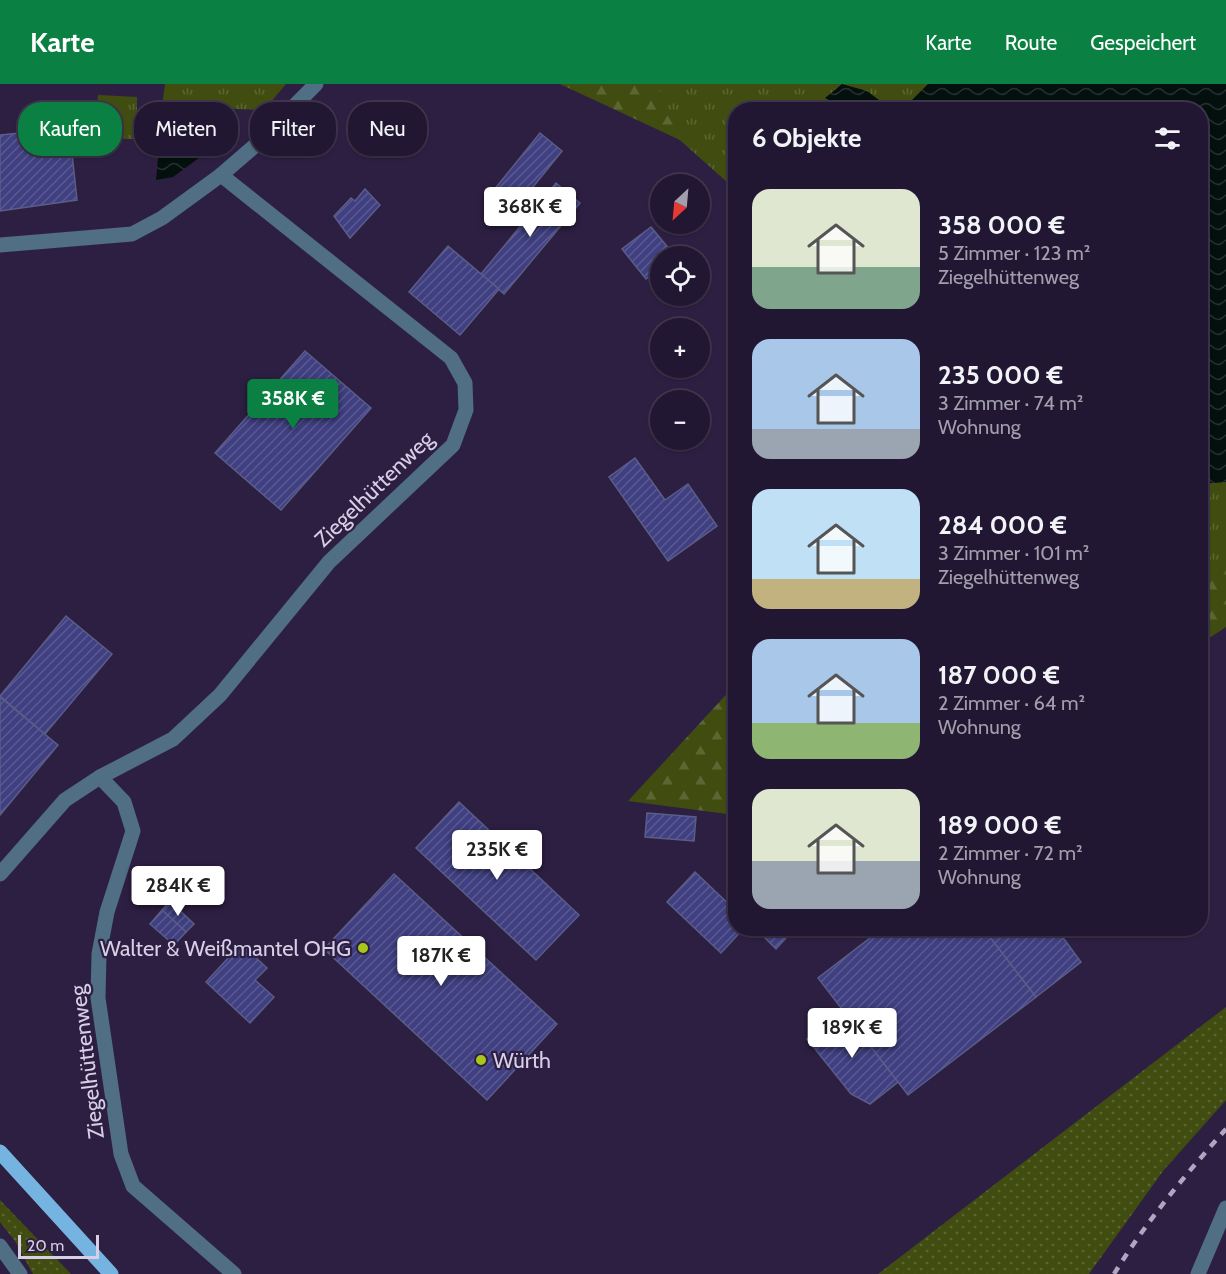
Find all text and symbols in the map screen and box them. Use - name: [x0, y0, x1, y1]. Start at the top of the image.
- text: Karte: [30, 25, 95, 59]
- text: Karte: [925, 30, 972, 55]
- text: Route: [1005, 30, 1057, 55]
- text: Gespeichert: [1090, 30, 1196, 55]
- chip: Kaufen: [18, 102, 122, 156]
- chip: Mieten: [134, 102, 238, 156]
- chip: Filter: [250, 102, 336, 156]
- chip: Neu: [348, 102, 427, 156]
- text: 6 Objekte: [752, 122, 861, 154]
- icon: filters: [1151, 122, 1184, 155]
- north arrow: [650, 174, 710, 234]
- map controls: [650, 174, 710, 450]
- pin: 368K €: [481, 187, 579, 238]
- text: 368K €: [498, 194, 562, 218]
- text: 358 000 €: [938, 209, 1065, 241]
- icon: home: [800, 213, 872, 285]
- text: 5 Zimmer · 123 m²: [938, 241, 1090, 265]
- button: locate: [650, 246, 710, 306]
- text: Ziegelhüttenweg: [938, 265, 1079, 289]
- button: +: [650, 318, 710, 378]
- text: 235 000 €: [938, 359, 1063, 391]
- icon: home: [800, 363, 872, 435]
- pin: 358K €: [244, 379, 342, 430]
- text: 358K €: [261, 386, 325, 410]
- button: −: [650, 390, 710, 450]
- text: 3 Zimmer · 74 m²: [938, 391, 1083, 415]
- text: Wohnung: [938, 415, 1021, 439]
- street label: Ziegelhüttenweg: [309, 425, 440, 553]
- text: 284 000 €: [938, 509, 1067, 541]
- icon: home: [800, 513, 872, 585]
- text: 3 Zimmer · 101 m²: [938, 541, 1090, 565]
- text: Ziegelhüttenweg: [938, 565, 1079, 589]
- text: 187 000 €: [938, 659, 1060, 691]
- icon: home: [800, 663, 872, 735]
- text: 2 Zimmer · 64 m²: [938, 691, 1085, 715]
- text: Wohnung: [938, 715, 1021, 739]
- text: 189 000 €: [938, 809, 1061, 841]
- icon: home: [800, 813, 872, 885]
- pin: 235K €: [448, 830, 546, 881]
- text: 235K €: [466, 837, 528, 861]
- text: 2 Zimmer · 72 m²: [938, 841, 1083, 865]
- text: Wohnung: [938, 865, 1021, 889]
- pin: 284K €: [129, 866, 227, 917]
- text: 284K €: [146, 873, 210, 897]
- place label: Walter & Weißmantel OHG: [100, 935, 351, 962]
- pin: 187K €: [392, 936, 490, 987]
- marker: Walter & Weißmantel OHG: [356, 941, 370, 955]
- text: 187K €: [411, 943, 471, 967]
- street label: Ziegelhüttenweg: [64, 982, 110, 1141]
- pin: 189K €: [803, 1008, 901, 1059]
- text: 189K €: [822, 1015, 882, 1039]
- place label: Würth: [493, 1047, 551, 1074]
- marker: Würth: [474, 1053, 488, 1067]
- scale bar: [18, 1232, 99, 1260]
- text: 20 m: [27, 1236, 64, 1255]

